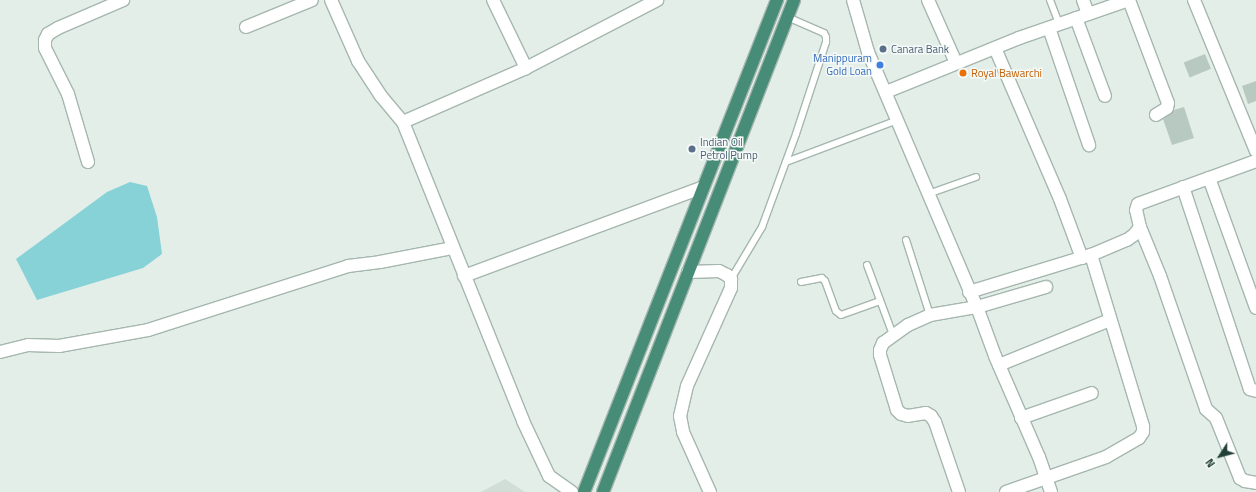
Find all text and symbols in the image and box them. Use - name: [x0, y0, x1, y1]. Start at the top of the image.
- place label: Canara Bank: [891, 42, 949, 56]
- marker: Canara Bank: [878, 44, 888, 54]
- place label: Manippuram Gold Loan: [813, 52, 872, 78]
- marker: Manippuram Gold Loan: [875, 60, 885, 70]
- place label: Royal Bawarchi: [971, 66, 1042, 80]
- marker: Royal Bawarchi: [958, 68, 968, 78]
- place label: Indian Oil Petrol Pump: [700, 136, 758, 162]
- marker: Indian Oil Petrol Pump: [687, 144, 697, 154]
- north arrow: [1200, 436, 1240, 476]
- text: N: [1202, 455, 1219, 471]

